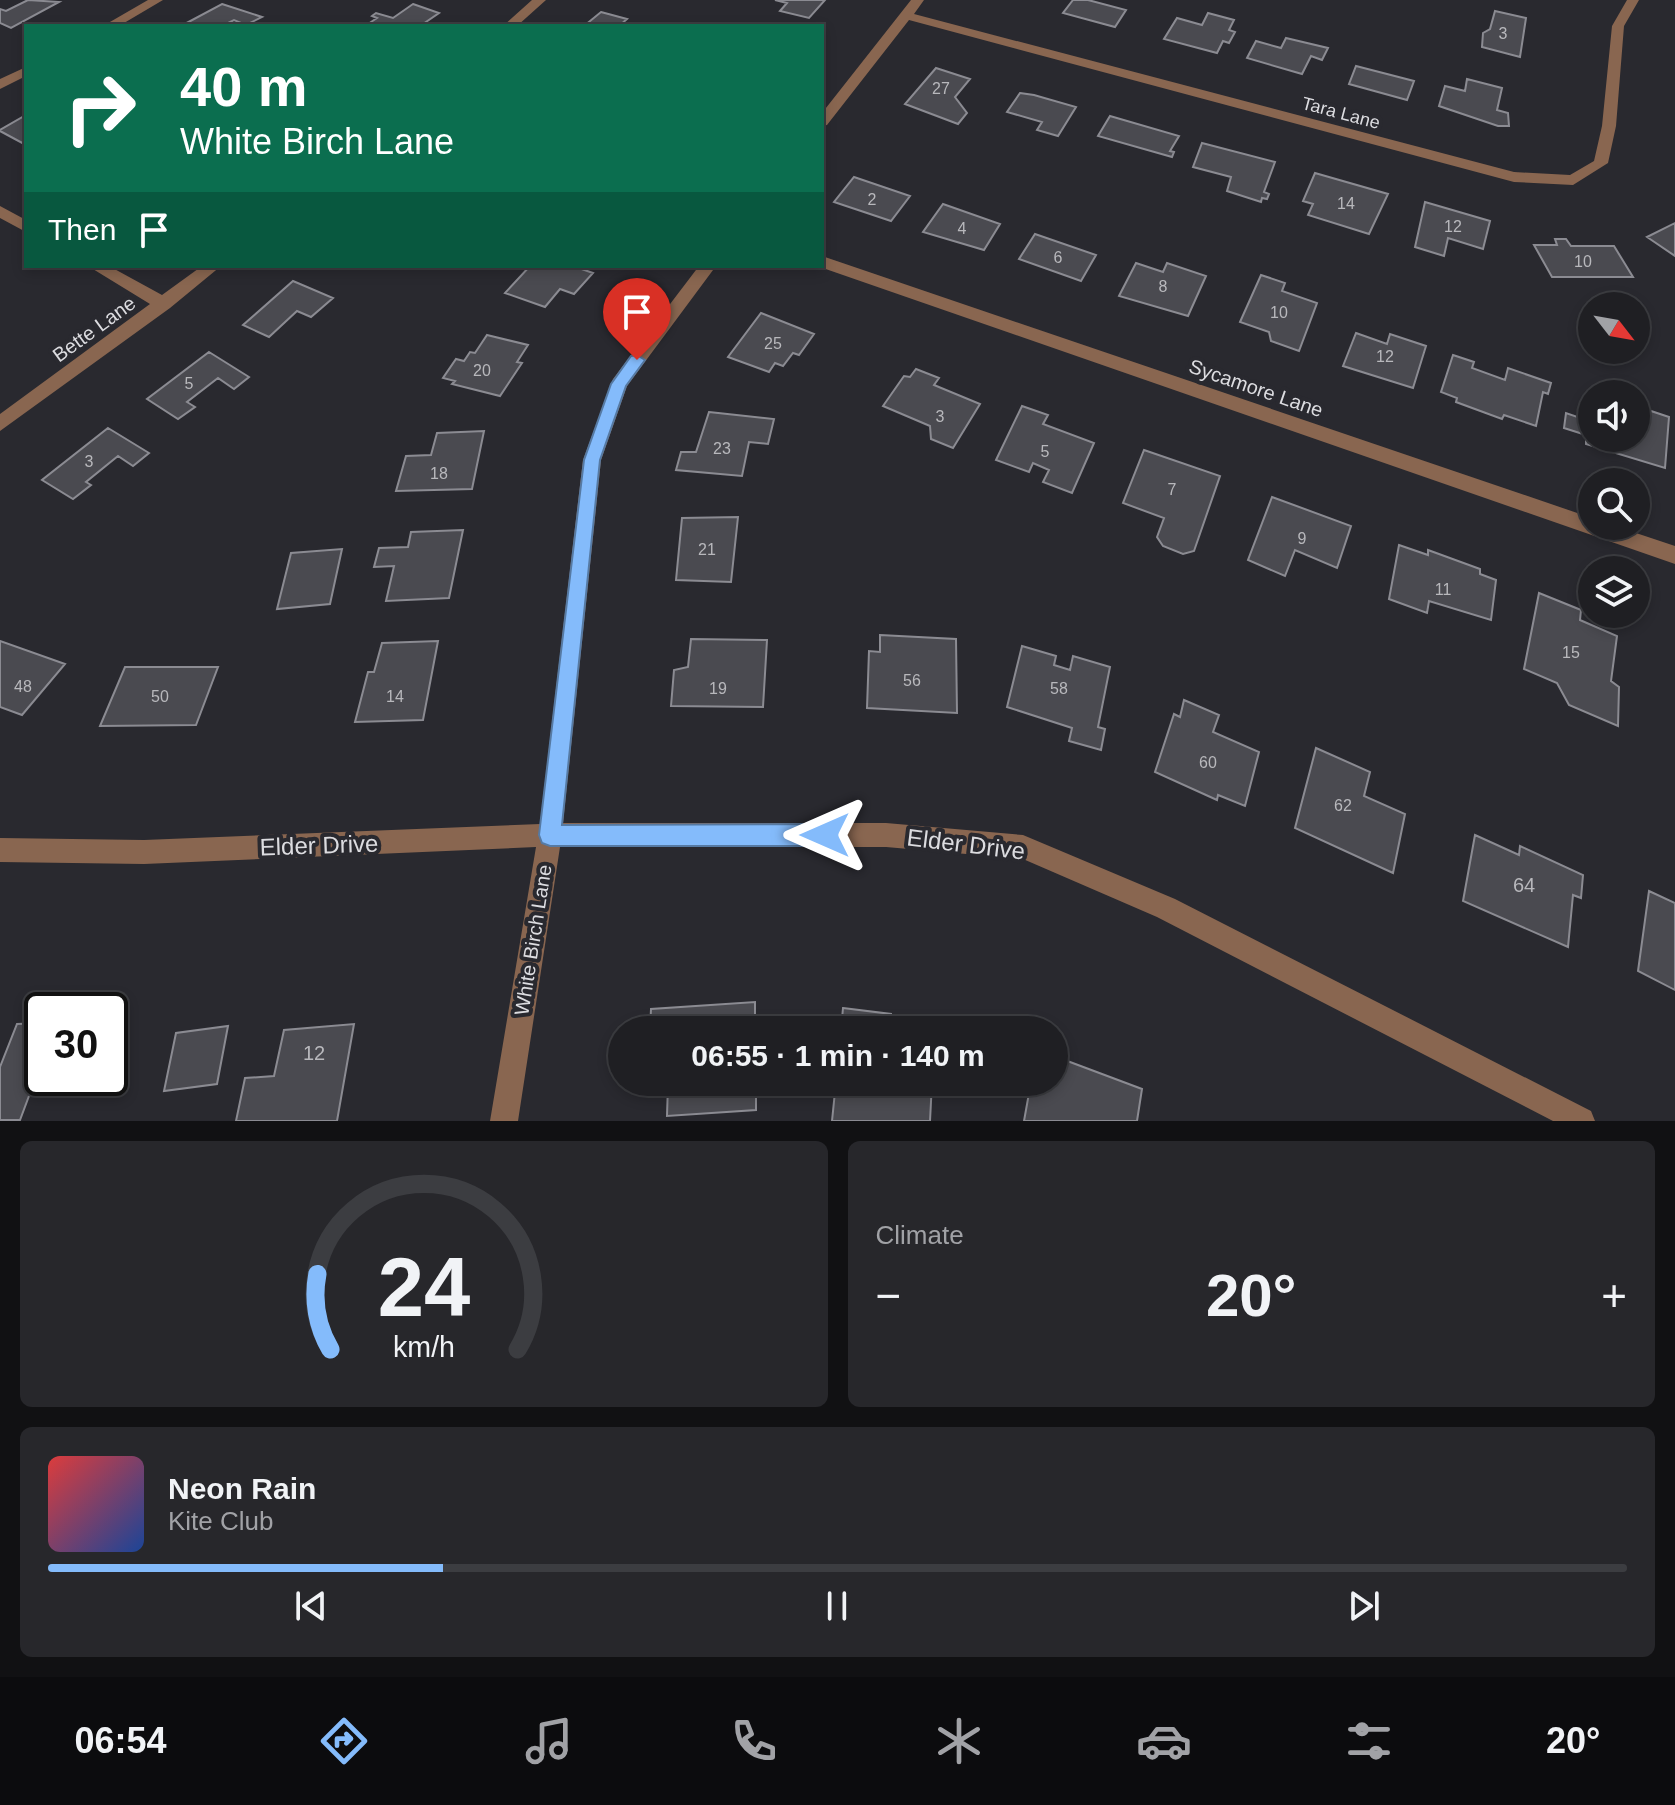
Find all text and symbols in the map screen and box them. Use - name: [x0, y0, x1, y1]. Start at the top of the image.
- house number: 3: [1499, 25, 1508, 42]
- text: 40 m: [180, 55, 308, 118]
- icon: right: [48, 56, 152, 160]
- house number: 27: [932, 80, 950, 97]
- street label: Tara Lane: [1300, 93, 1382, 133]
- text: White Birch Lane: [180, 121, 454, 162]
- house number: 2: [868, 191, 877, 208]
- house number: 14: [1337, 195, 1355, 212]
- icon: arrive: [132, 208, 176, 252]
- text: Then: [48, 213, 116, 246]
- house number: 12: [1444, 218, 1462, 235]
- house number: 4: [958, 220, 967, 237]
- house number: 6: [1054, 249, 1063, 266]
- house number: 10: [1574, 253, 1592, 270]
- pin: [603, 278, 671, 360]
- house number: 8: [1159, 278, 1168, 295]
- icon: arrive: [615, 290, 659, 334]
- street label: Bette Lane: [48, 292, 140, 366]
- north arrow: [1578, 292, 1650, 364]
- map controls: [1578, 292, 1650, 628]
- house number: 10: [1270, 304, 1288, 321]
- house number: 25: [764, 335, 782, 352]
- house number: 12: [1376, 348, 1394, 365]
- street label: Sycamore Lane: [1186, 355, 1326, 421]
- house number: 20: [473, 362, 491, 379]
- house number: 5: [185, 375, 194, 392]
- button: sound: [1578, 380, 1650, 452]
- house number: 3: [936, 408, 945, 425]
- house number: 23: [713, 440, 731, 457]
- house number: 5: [1041, 443, 1050, 460]
- house number: 3: [85, 453, 94, 470]
- house number: 18: [430, 465, 448, 482]
- button: search: [1578, 468, 1650, 540]
- house number: 7: [1168, 481, 1177, 498]
- house number: 9: [1298, 530, 1307, 547]
- house number: 21: [698, 541, 716, 558]
- button: layers: [1578, 556, 1650, 628]
- house number: 11: [1435, 581, 1451, 598]
- house number: 15: [1562, 644, 1580, 661]
- house number: 56: [903, 672, 921, 689]
- house number: 48: [14, 678, 32, 695]
- house number: 19: [709, 680, 727, 697]
- house number: 58: [1050, 680, 1068, 697]
- house number: 50: [151, 688, 169, 705]
- house number: 14: [386, 688, 404, 705]
- house number: 60: [1199, 754, 1217, 771]
- position arrow: [783, 793, 867, 877]
- house number: 62: [1334, 797, 1352, 814]
- street label: Elder Drive: [905, 823, 1027, 865]
- street label: Elder Drive: [259, 829, 379, 861]
- street label: White Birch Lane: [510, 863, 556, 1017]
- house number: 64: [1513, 874, 1535, 896]
- speed limit sign: 30: [24, 992, 128, 1096]
- text: 06:55 · 1 min · 140 m: [691, 1039, 985, 1072]
- house number: 12: [303, 1042, 325, 1064]
- text: Climate: [876, 1220, 964, 1250]
- text: 24: [377, 1241, 470, 1334]
- text: 20°: [1206, 1262, 1297, 1329]
- text: −: [876, 1271, 901, 1320]
- text: +: [1601, 1271, 1627, 1320]
- text: km/h: [393, 1331, 455, 1363]
- text: Neon Rain: [168, 1472, 316, 1505]
- text: Kite Club: [168, 1506, 274, 1536]
- icon: previous: [289, 1584, 333, 1628]
- icon: pause: [815, 1584, 859, 1628]
- icon: next: [1342, 1584, 1386, 1628]
- icon: directions: [316, 1713, 372, 1769]
- icon: music: [521, 1713, 577, 1769]
- icon: phone: [726, 1713, 782, 1769]
- icon: climate: [931, 1713, 987, 1769]
- icon: car: [1136, 1713, 1192, 1769]
- icon: filters: [1341, 1713, 1397, 1769]
- text: 06:54: [75, 1720, 167, 1761]
- text: 20°: [1546, 1720, 1600, 1761]

